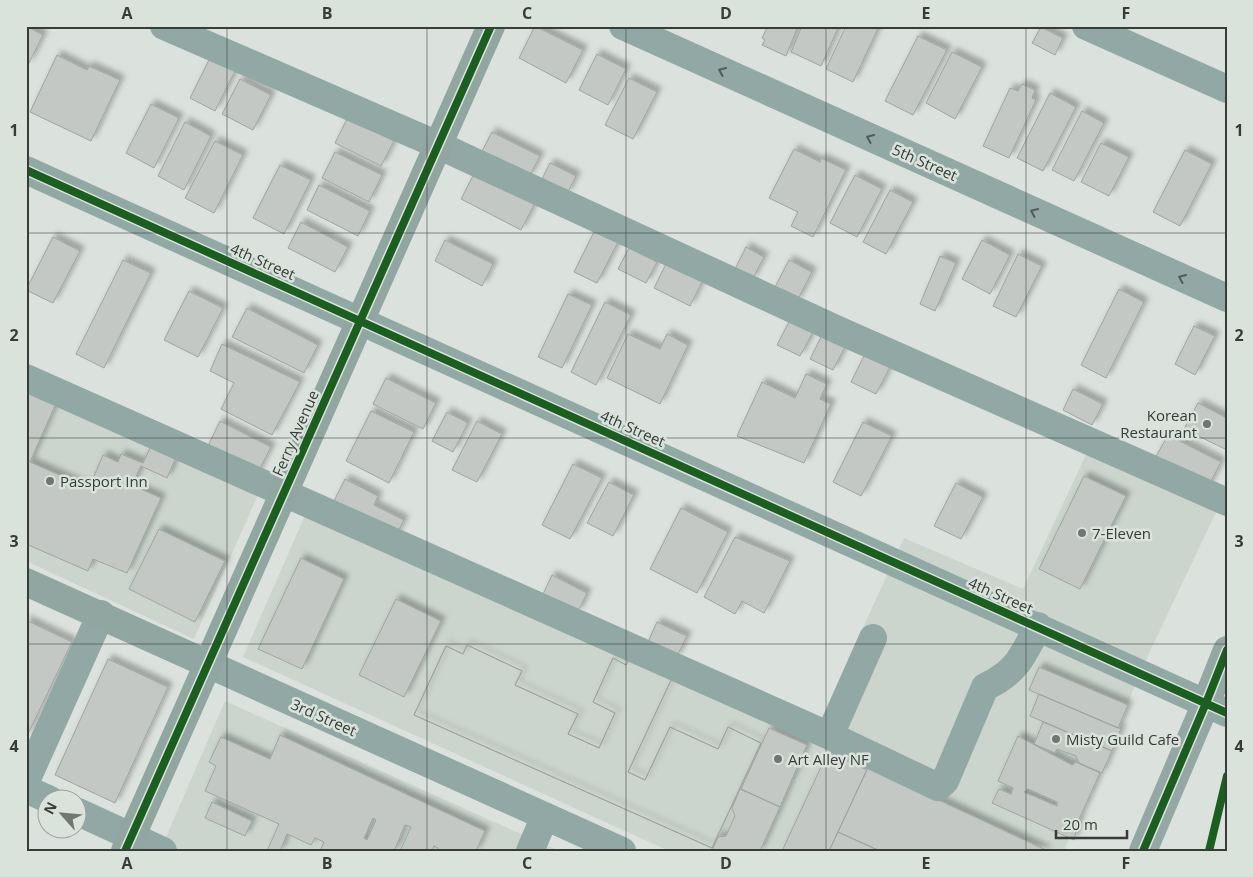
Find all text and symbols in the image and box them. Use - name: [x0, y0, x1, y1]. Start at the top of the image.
- text: A: [121, 2, 133, 24]
- text: B: [322, 2, 332, 24]
- text: C: [522, 2, 532, 24]
- text: D: [720, 2, 732, 24]
- text: E: [922, 2, 931, 24]
- text: F: [1122, 2, 1130, 24]
- one-way arrow: [718, 66, 727, 77]
- text: 1: [9, 119, 19, 141]
- text: 1: [1234, 119, 1244, 141]
- one-way arrow: [866, 133, 875, 144]
- street label: 5th Street: [889, 139, 961, 185]
- one-way arrow: [1030, 207, 1039, 218]
- street label: 4th Street: [227, 238, 299, 284]
- one-way arrow: [1178, 274, 1187, 285]
- text: 2: [9, 324, 19, 346]
- text: 2: [1234, 324, 1244, 346]
- street label: Ferry Avenue: [267, 387, 323, 479]
- street label: 4th Street: [597, 405, 669, 451]
- place label: Korean Restaurant: [1120, 405, 1197, 442]
- marker: Korean Restaurant: [1201, 418, 1213, 430]
- place label: Passport Inn: [60, 471, 148, 491]
- marker: Passport Inn: [44, 475, 56, 487]
- place label: 7-Eleven: [1092, 523, 1151, 543]
- marker: 7-Eleven: [1076, 527, 1088, 539]
- text: 3: [9, 530, 19, 552]
- text: 3: [1234, 530, 1244, 552]
- street label: 4th Street: [965, 572, 1037, 618]
- street label: 3rd Street: [288, 694, 360, 740]
- place label: Misty Guild Cafe: [1066, 729, 1179, 749]
- marker: Misty Guild Cafe: [1050, 733, 1062, 745]
- text: 4: [9, 735, 19, 757]
- text: 4: [1234, 735, 1244, 757]
- place label: Art Alley NF: [788, 749, 869, 769]
- marker: Art Alley NF: [772, 753, 784, 765]
- north arrow: [38, 790, 88, 840]
- text: N: [39, 798, 61, 817]
- scale bar: [1056, 807, 1127, 839]
- text: 20 m: [1063, 814, 1098, 834]
- text: A: [121, 852, 133, 874]
- text: B: [322, 852, 332, 874]
- text: C: [522, 852, 532, 874]
- text: D: [720, 852, 732, 874]
- text: E: [922, 852, 931, 874]
- text: F: [1122, 852, 1130, 874]

